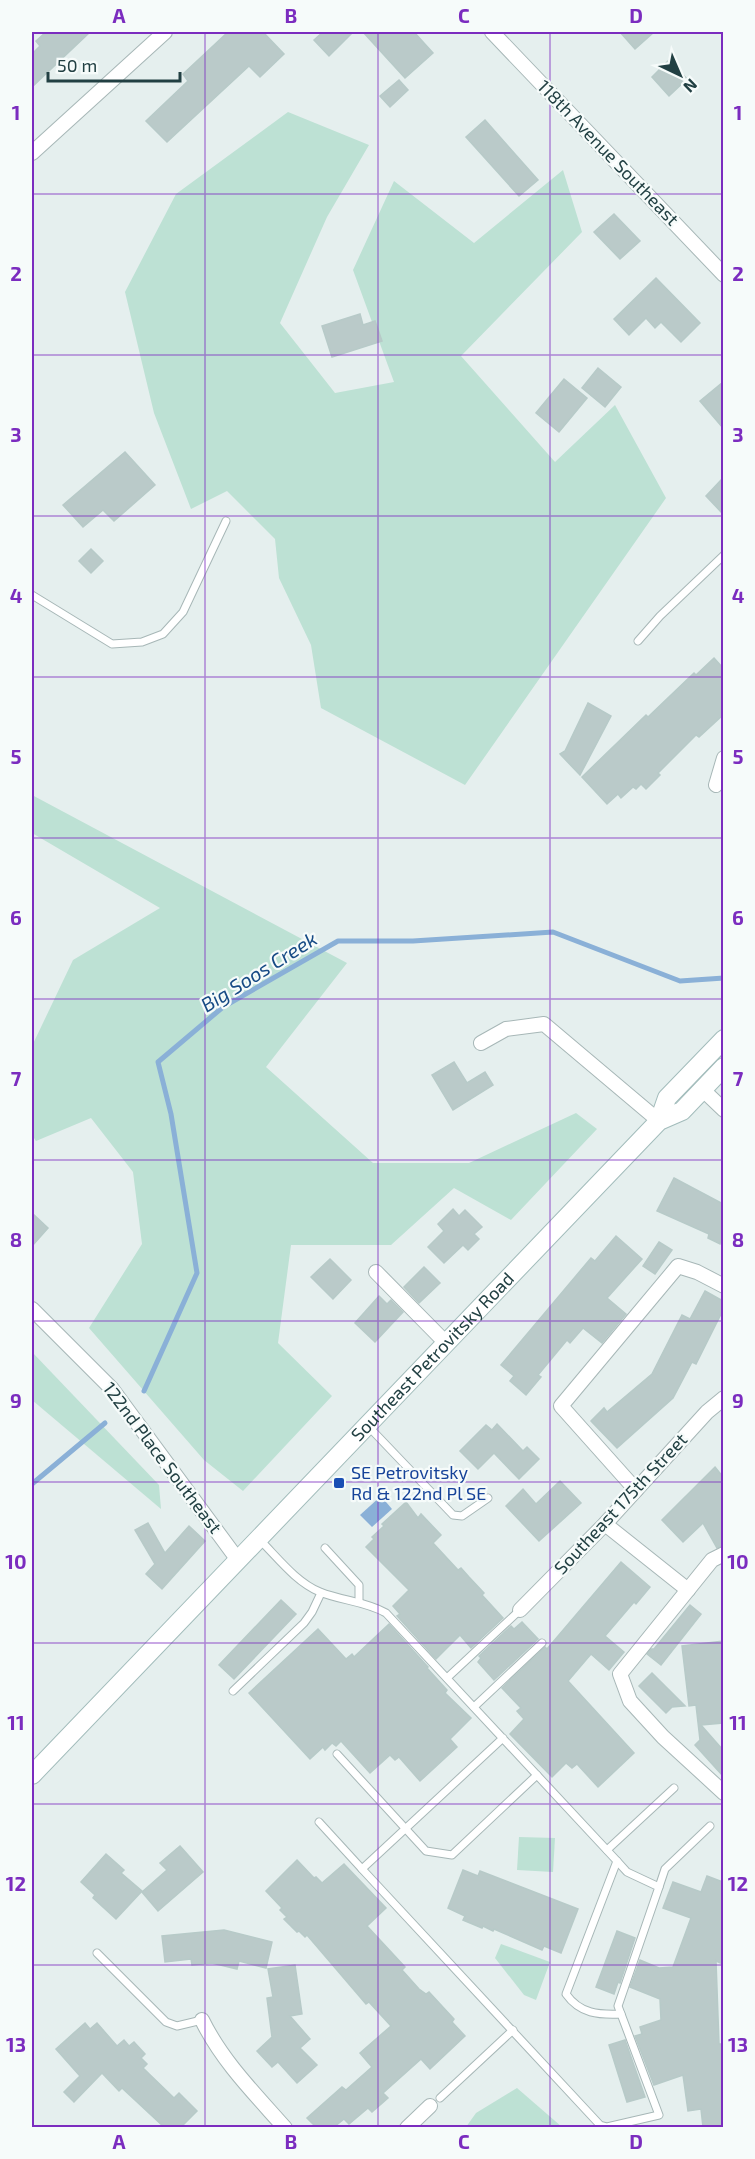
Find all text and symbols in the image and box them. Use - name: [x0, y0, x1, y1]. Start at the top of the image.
- text: A: [112, 3, 126, 27]
- text: B: [285, 3, 297, 27]
- text: C: [458, 3, 470, 27]
- text: D: [629, 3, 643, 27]
- scale bar: [48, 45, 180, 83]
- north arrow: [650, 45, 710, 105]
- text: 50 m: [57, 54, 97, 76]
- street label: 118th Avenue Southeast: [533, 75, 684, 230]
- text: N: [680, 75, 702, 97]
- text: 1: [12, 100, 20, 124]
- text: 1: [734, 100, 742, 124]
- text: 2: [10, 261, 22, 285]
- text: 2: [732, 261, 744, 285]
- text: 3: [10, 422, 22, 446]
- text: 3: [732, 422, 744, 446]
- text: 4: [10, 583, 23, 607]
- text: 4: [732, 583, 745, 607]
- text: 5: [10, 744, 22, 768]
- text: 5: [732, 744, 744, 768]
- text: 6: [10, 905, 22, 929]
- text: 6: [732, 905, 744, 929]
- water label: Big Soos Creek: [196, 926, 321, 1016]
- text: 7: [11, 1066, 22, 1090]
- text: 7: [733, 1066, 744, 1090]
- text: 8: [10, 1227, 22, 1251]
- text: 8: [732, 1227, 744, 1251]
- street label: Southeast Petrovitsky Road: [346, 1267, 518, 1445]
- street label: 122nd Place Southeast: [99, 1377, 227, 1538]
- text: 9: [10, 1388, 22, 1412]
- text: 9: [732, 1388, 744, 1412]
- street label: Southeast 175th Street: [549, 1428, 691, 1578]
- place label: SE Petrovitsky Rd & 122nd Pl SE: [351, 1461, 486, 1504]
- marker: SE Petrovitsky Rd & 122nd Pl SE: [332, 1476, 346, 1490]
- text: 10: [5, 1549, 27, 1573]
- text: 10: [727, 1549, 749, 1573]
- text: 11: [7, 1710, 25, 1734]
- text: 11: [729, 1710, 747, 1734]
- text: 12: [6, 1871, 26, 1895]
- text: 12: [728, 1871, 748, 1895]
- text: 13: [6, 2032, 26, 2056]
- text: 13: [728, 2032, 748, 2056]
- text: A: [112, 2129, 126, 2153]
- text: B: [285, 2129, 297, 2153]
- text: C: [458, 2129, 470, 2153]
- text: D: [629, 2129, 643, 2153]

